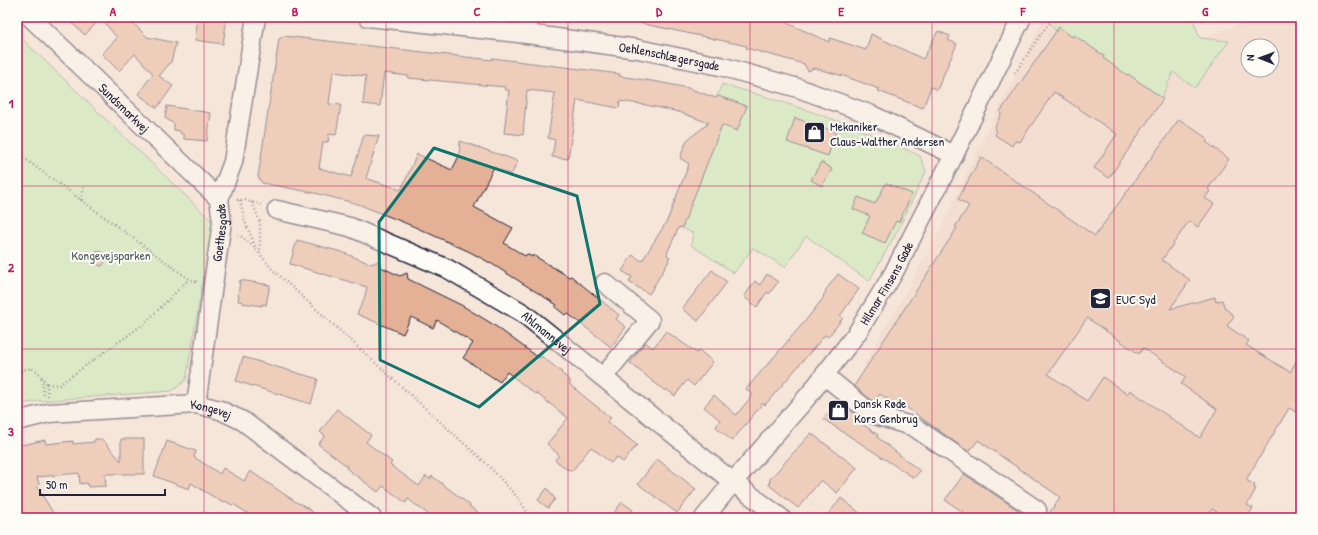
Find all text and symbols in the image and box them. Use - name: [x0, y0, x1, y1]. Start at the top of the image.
- text: A: [110, 2, 117, 20]
- text: B: [292, 2, 299, 20]
- text: C: [473, 2, 481, 20]
- text: D: [656, 2, 663, 20]
- text: E: [838, 2, 844, 20]
- text: F: [1020, 2, 1027, 20]
- text: G: [1202, 2, 1209, 20]
- street label: Oehlenschlægersgade: [618, 38, 721, 75]
- north arrow: [1240, 38, 1280, 78]
- text: N: [1243, 55, 1257, 61]
- street label: Sundsmarkvej: [95, 79, 154, 137]
- text: 1: [9, 94, 14, 112]
- place label: Mekaniker Claus-Walther Andersen: [830, 117, 944, 150]
- shop icon: Mekaniker Claus-Walther Andersen: [802, 120, 828, 146]
- street label: Goethesgade: [207, 203, 231, 263]
- street label: Hilmar Finsens Gade: [855, 238, 917, 328]
- park label: Kongevejsparken: [71, 246, 151, 264]
- text: 2: [8, 258, 15, 276]
- school or university icon: EUC Syd: [1088, 286, 1114, 312]
- place label: EUC Syd: [1116, 290, 1156, 308]
- street label: Ahlmannsvej: [518, 306, 576, 358]
- place label: Dansk Røde Kors Genbrug: [854, 394, 918, 427]
- street label: Kongevej: [190, 395, 235, 423]
- shop icon: Dansk Røde Kors Genbrug: [826, 397, 852, 423]
- text: 3: [8, 422, 14, 440]
- scale bar: [40, 471, 165, 497]
- text: 50 m: [46, 476, 67, 493]

